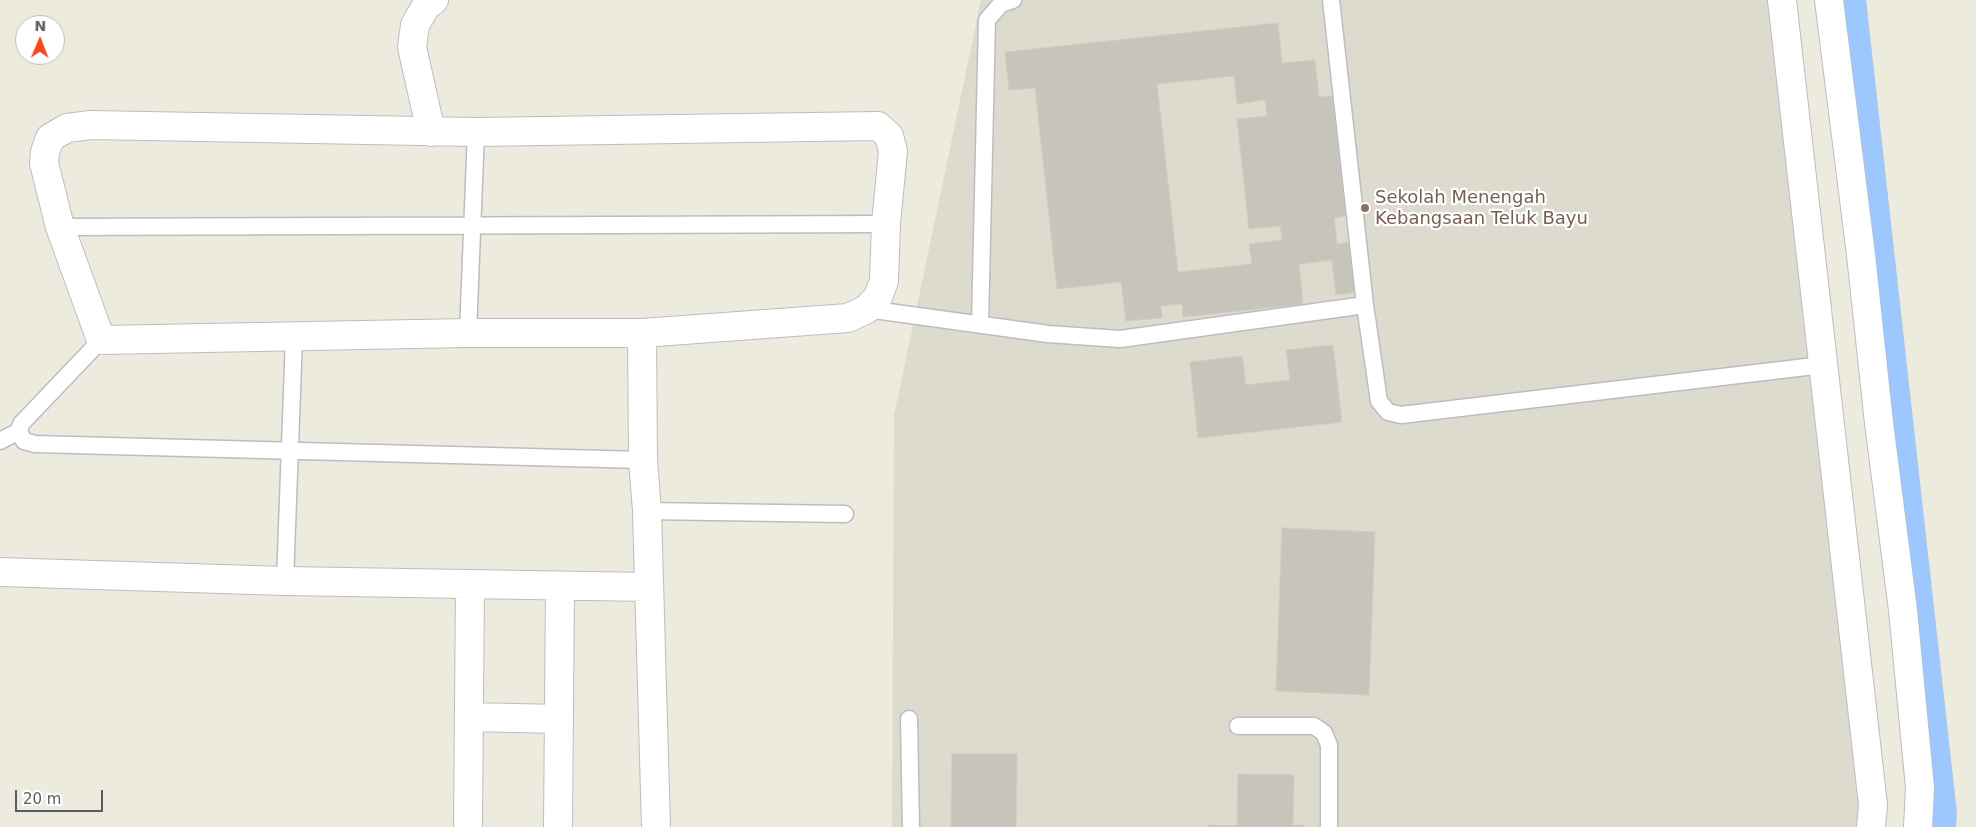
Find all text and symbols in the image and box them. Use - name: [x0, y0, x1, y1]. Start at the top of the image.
- north arrow: [15, 15, 65, 65]
- text: N: [34, 18, 46, 34]
- place label: Sekolah Menengah Kebangsaan Teluk Bayu: [1375, 187, 1588, 230]
- marker: Sekolah Menengah Kebangsaan Teluk Bayu: [1359, 202, 1371, 214]
- scale bar: [18, 780, 105, 812]
- text: 20 m: [23, 790, 61, 808]

